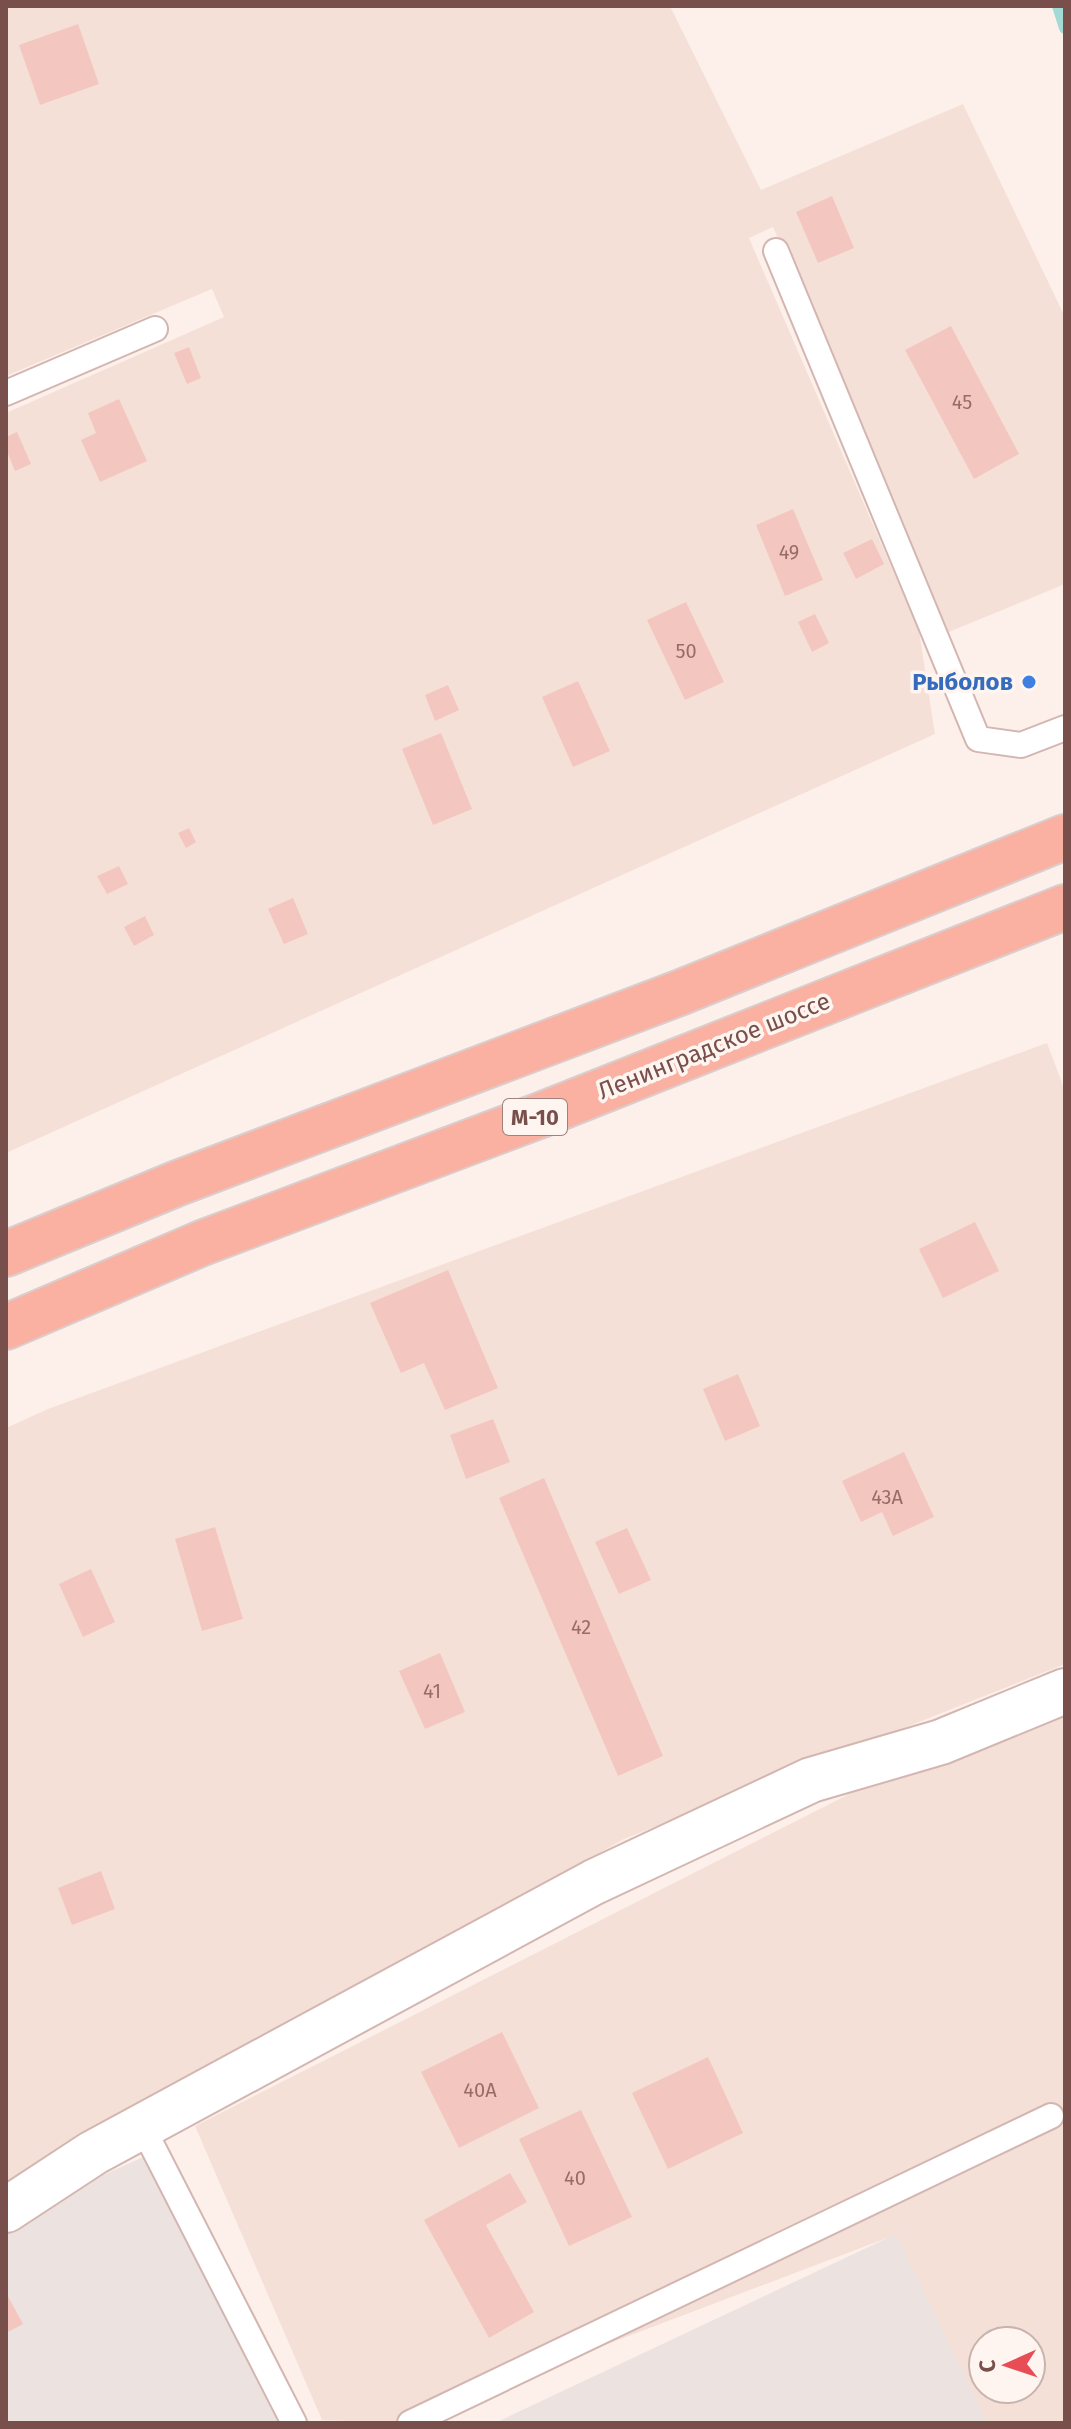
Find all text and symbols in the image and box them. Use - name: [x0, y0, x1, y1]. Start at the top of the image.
- house number: 45: [952, 390, 972, 414]
- house number: 49: [779, 540, 799, 564]
- house number: 50: [675, 639, 697, 663]
- place label: Рыболов: [912, 668, 1013, 696]
- marker: Рыболов: [1020, 673, 1038, 691]
- street label: Ленинградское шоссе: [594, 987, 834, 1105]
- road number: М-10: [503, 1099, 567, 1135]
- house number: 43А: [871, 1485, 903, 1509]
- house number: 42: [571, 1615, 591, 1639]
- house number: 41: [423, 1679, 441, 1703]
- house number: 40А: [463, 2078, 497, 2102]
- house number: 40: [564, 2166, 586, 2190]
- north arrow: [967, 2325, 1047, 2405]
- text: С: [974, 2359, 1001, 2373]

